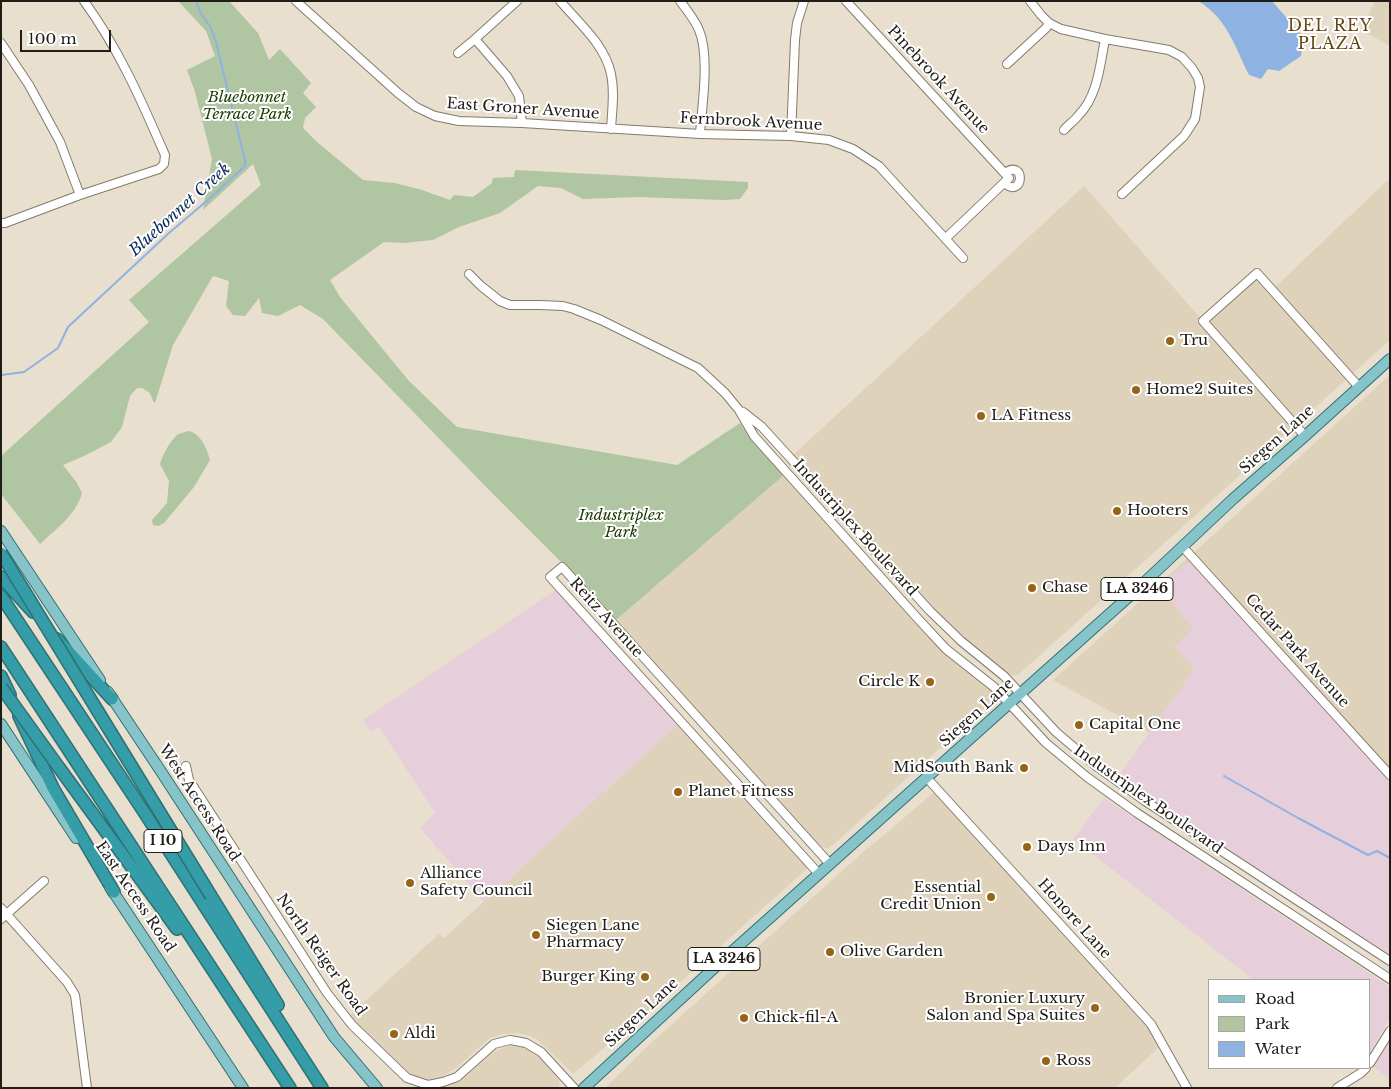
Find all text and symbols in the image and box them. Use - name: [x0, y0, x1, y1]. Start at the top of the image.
- district label: DEL REY PLAZA: [1287, 16, 1373, 54]
- scale bar: [22, 20, 114, 52]
- street label: Pinebrook Avenue: [883, 22, 993, 138]
- text: 100 m: [28, 29, 77, 48]
- park label: Bluebonnet Terrace Park: [202, 89, 292, 124]
- street label: East Groner Avenue: [446, 95, 600, 123]
- street label: Fernbrook Avenue: [679, 109, 823, 135]
- water label: Bluebonnet Creek: [125, 160, 235, 260]
- place label: Tru: [1180, 332, 1208, 350]
- marker: Tru: [1164, 335, 1176, 347]
- place label: Home2 Suites: [1146, 381, 1253, 399]
- marker: Home2 Suites: [1130, 384, 1142, 396]
- street label: Siegen Lane: [1236, 402, 1318, 478]
- place label: LA Fitness: [991, 407, 1071, 425]
- marker: LA Fitness: [975, 410, 987, 422]
- street label: Industriplex Boulevard: [789, 456, 921, 600]
- place label: Hooters: [1127, 502, 1188, 520]
- marker: Hooters: [1111, 505, 1123, 517]
- park label: Industriplex Park: [578, 507, 664, 542]
- street label: Reitz Avenue: [566, 574, 646, 662]
- road number: LA 3246: [1101, 578, 1173, 600]
- place label: Chase: [1042, 579, 1088, 597]
- marker: Chase: [1026, 582, 1038, 594]
- street label: Cedar Park Avenue: [1241, 590, 1353, 712]
- place label: Circle K: [858, 673, 920, 691]
- street label: Siegen Lane: [936, 675, 1018, 751]
- marker: Circle K: [924, 676, 936, 688]
- place label: Capital One: [1089, 716, 1181, 734]
- marker: Capital One: [1073, 719, 1085, 731]
- street label: West Access Road: [154, 741, 244, 865]
- street label: Industriplex Boulevard: [1070, 742, 1226, 858]
- place label: MidSouth Bank: [893, 759, 1014, 777]
- marker: MidSouth Bank: [1018, 762, 1030, 774]
- place label: Planet Fitness: [688, 783, 794, 801]
- marker: Planet Fitness: [672, 786, 684, 798]
- road number: I 10: [144, 829, 182, 852]
- street label: East Access Road: [91, 838, 179, 956]
- place label: Days Inn: [1037, 838, 1106, 856]
- marker: Days Inn: [1021, 841, 1033, 853]
- place label: Alliance Safety Council: [420, 865, 532, 900]
- street label: Honore Lane: [1033, 875, 1115, 963]
- marker: Alliance Safety Council: [404, 877, 416, 889]
- place label: Essential Credit Union: [880, 879, 981, 914]
- street label: North Reiger Road: [272, 891, 370, 1019]
- marker: Essential Credit Union: [985, 891, 997, 903]
- place label: Siegen Lane Pharmacy: [546, 917, 640, 952]
- marker: Siegen Lane Pharmacy: [530, 929, 542, 941]
- place label: Olive Garden: [840, 943, 943, 961]
- marker: Olive Garden: [824, 946, 836, 958]
- road number: LA 3246: [688, 948, 760, 971]
- place label: Burger King: [541, 968, 635, 986]
- marker: Burger King: [639, 971, 651, 983]
- street label: Siegen Lane: [602, 974, 682, 1052]
- legend: [1208, 979, 1371, 1069]
- text: Road: [1255, 989, 1295, 1008]
- place label: Bronier Luxury Salon and Spa Suites: [926, 990, 1085, 1025]
- marker: Bronier Luxury Salon and Spa Suites: [1089, 1002, 1101, 1014]
- place label: Chick-fil-A: [754, 1009, 838, 1027]
- marker: Chick-fil-A: [738, 1012, 750, 1024]
- text: Park: [1255, 1014, 1290, 1033]
- place label: Aldi: [404, 1025, 436, 1043]
- marker: Aldi: [388, 1028, 400, 1040]
- text: Water: [1255, 1039, 1301, 1058]
- place label: Ross: [1056, 1052, 1091, 1070]
- marker: Ross: [1040, 1055, 1052, 1067]

